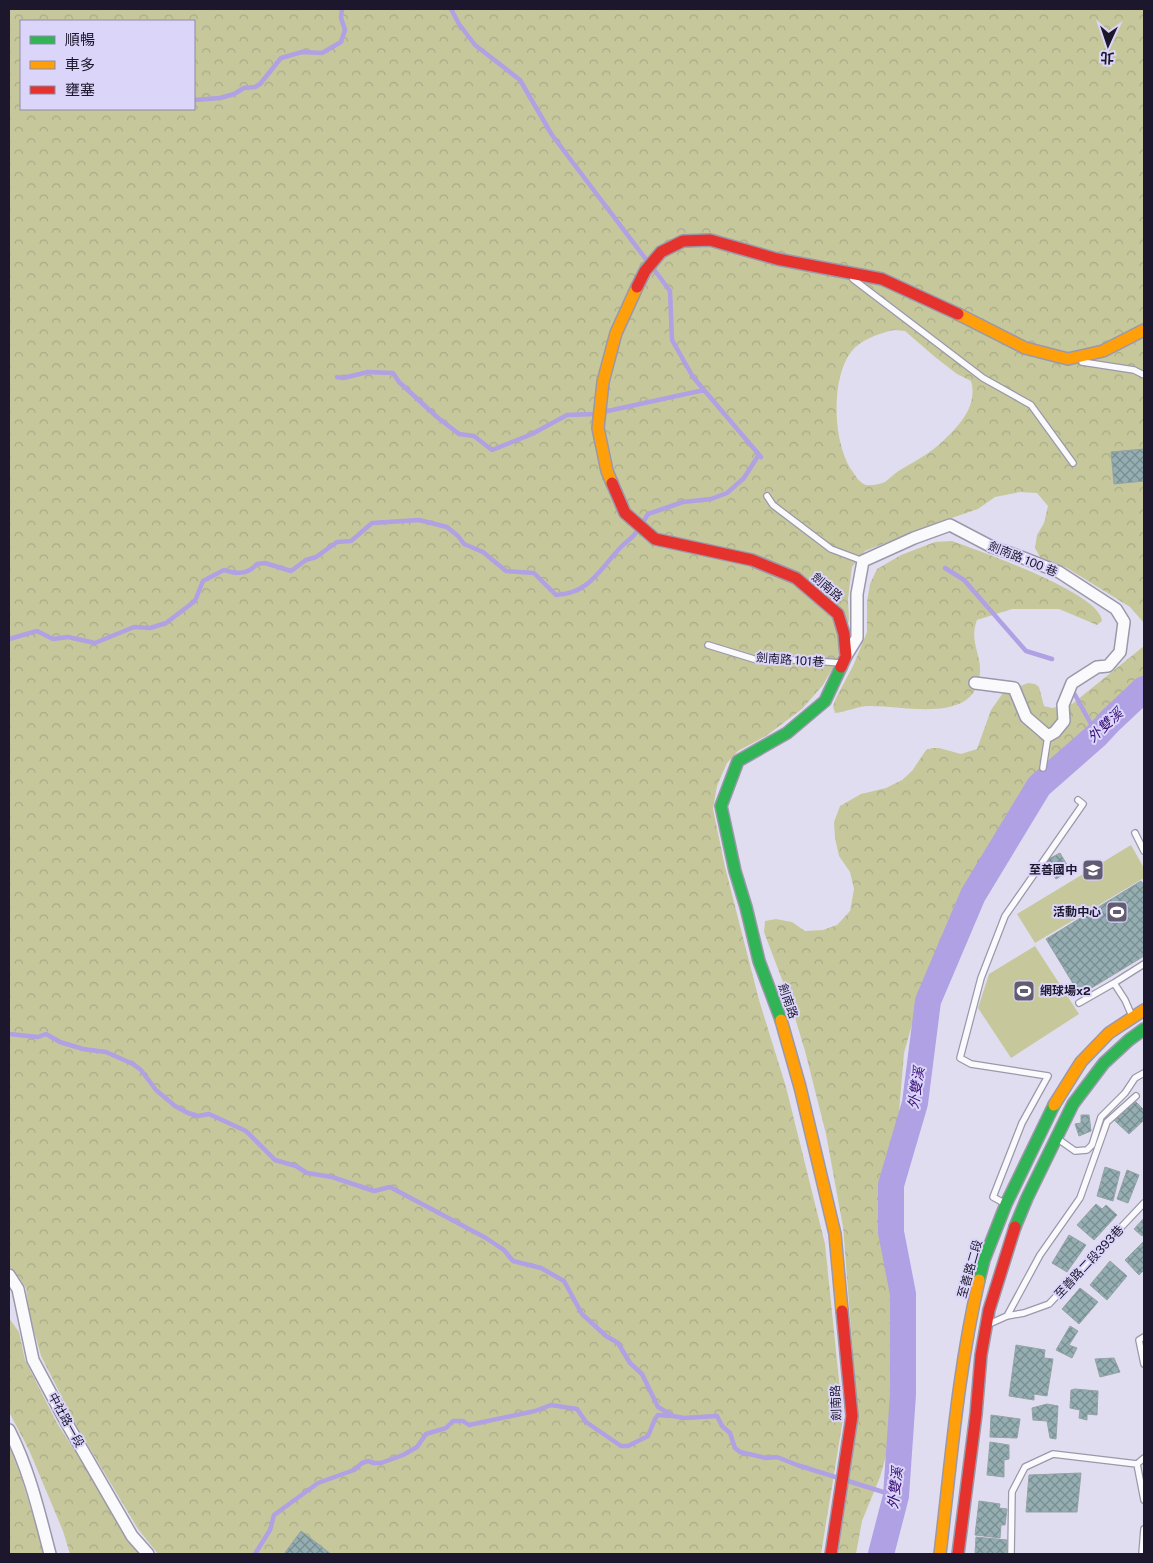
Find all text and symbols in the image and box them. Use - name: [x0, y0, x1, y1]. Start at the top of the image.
- legend: [20, 20, 195, 110]
- north arrow: [1083, 20, 1133, 70]
- text: 順暢: [65, 31, 95, 48]
- text: 北: [1100, 50, 1115, 66]
- text: 車多: [65, 56, 95, 73]
- text: 壅塞: [65, 81, 95, 98]
- street label: 劍南路 100 巷: [986, 539, 1060, 579]
- street label: 劍南路: [809, 570, 845, 604]
- street label: 劍南路 101巷: [756, 651, 824, 669]
- water label: 外雙溪: [1084, 703, 1127, 745]
- school or university icon: 至善國中: [1081, 858, 1105, 882]
- place label: 至善國中: [1029, 863, 1077, 877]
- sports icon: 活動中心: [1105, 900, 1129, 924]
- place label: 活動中心: [1053, 905, 1101, 919]
- sports icon: 網球場x2: [1012, 979, 1036, 1003]
- street label: 劍南路: [776, 982, 800, 1020]
- place label: 網球場x2: [1040, 984, 1091, 998]
- water label: 外雙溪: [905, 1064, 927, 1110]
- street label: 至善路二段393巷: [1052, 1223, 1126, 1301]
- street label: 至善路二段: [955, 1238, 985, 1300]
- street label: 劍南路: [828, 1385, 844, 1421]
- street label: 中社路一段: [45, 1390, 87, 1450]
- water label: 外雙溪: [885, 1464, 906, 1510]

